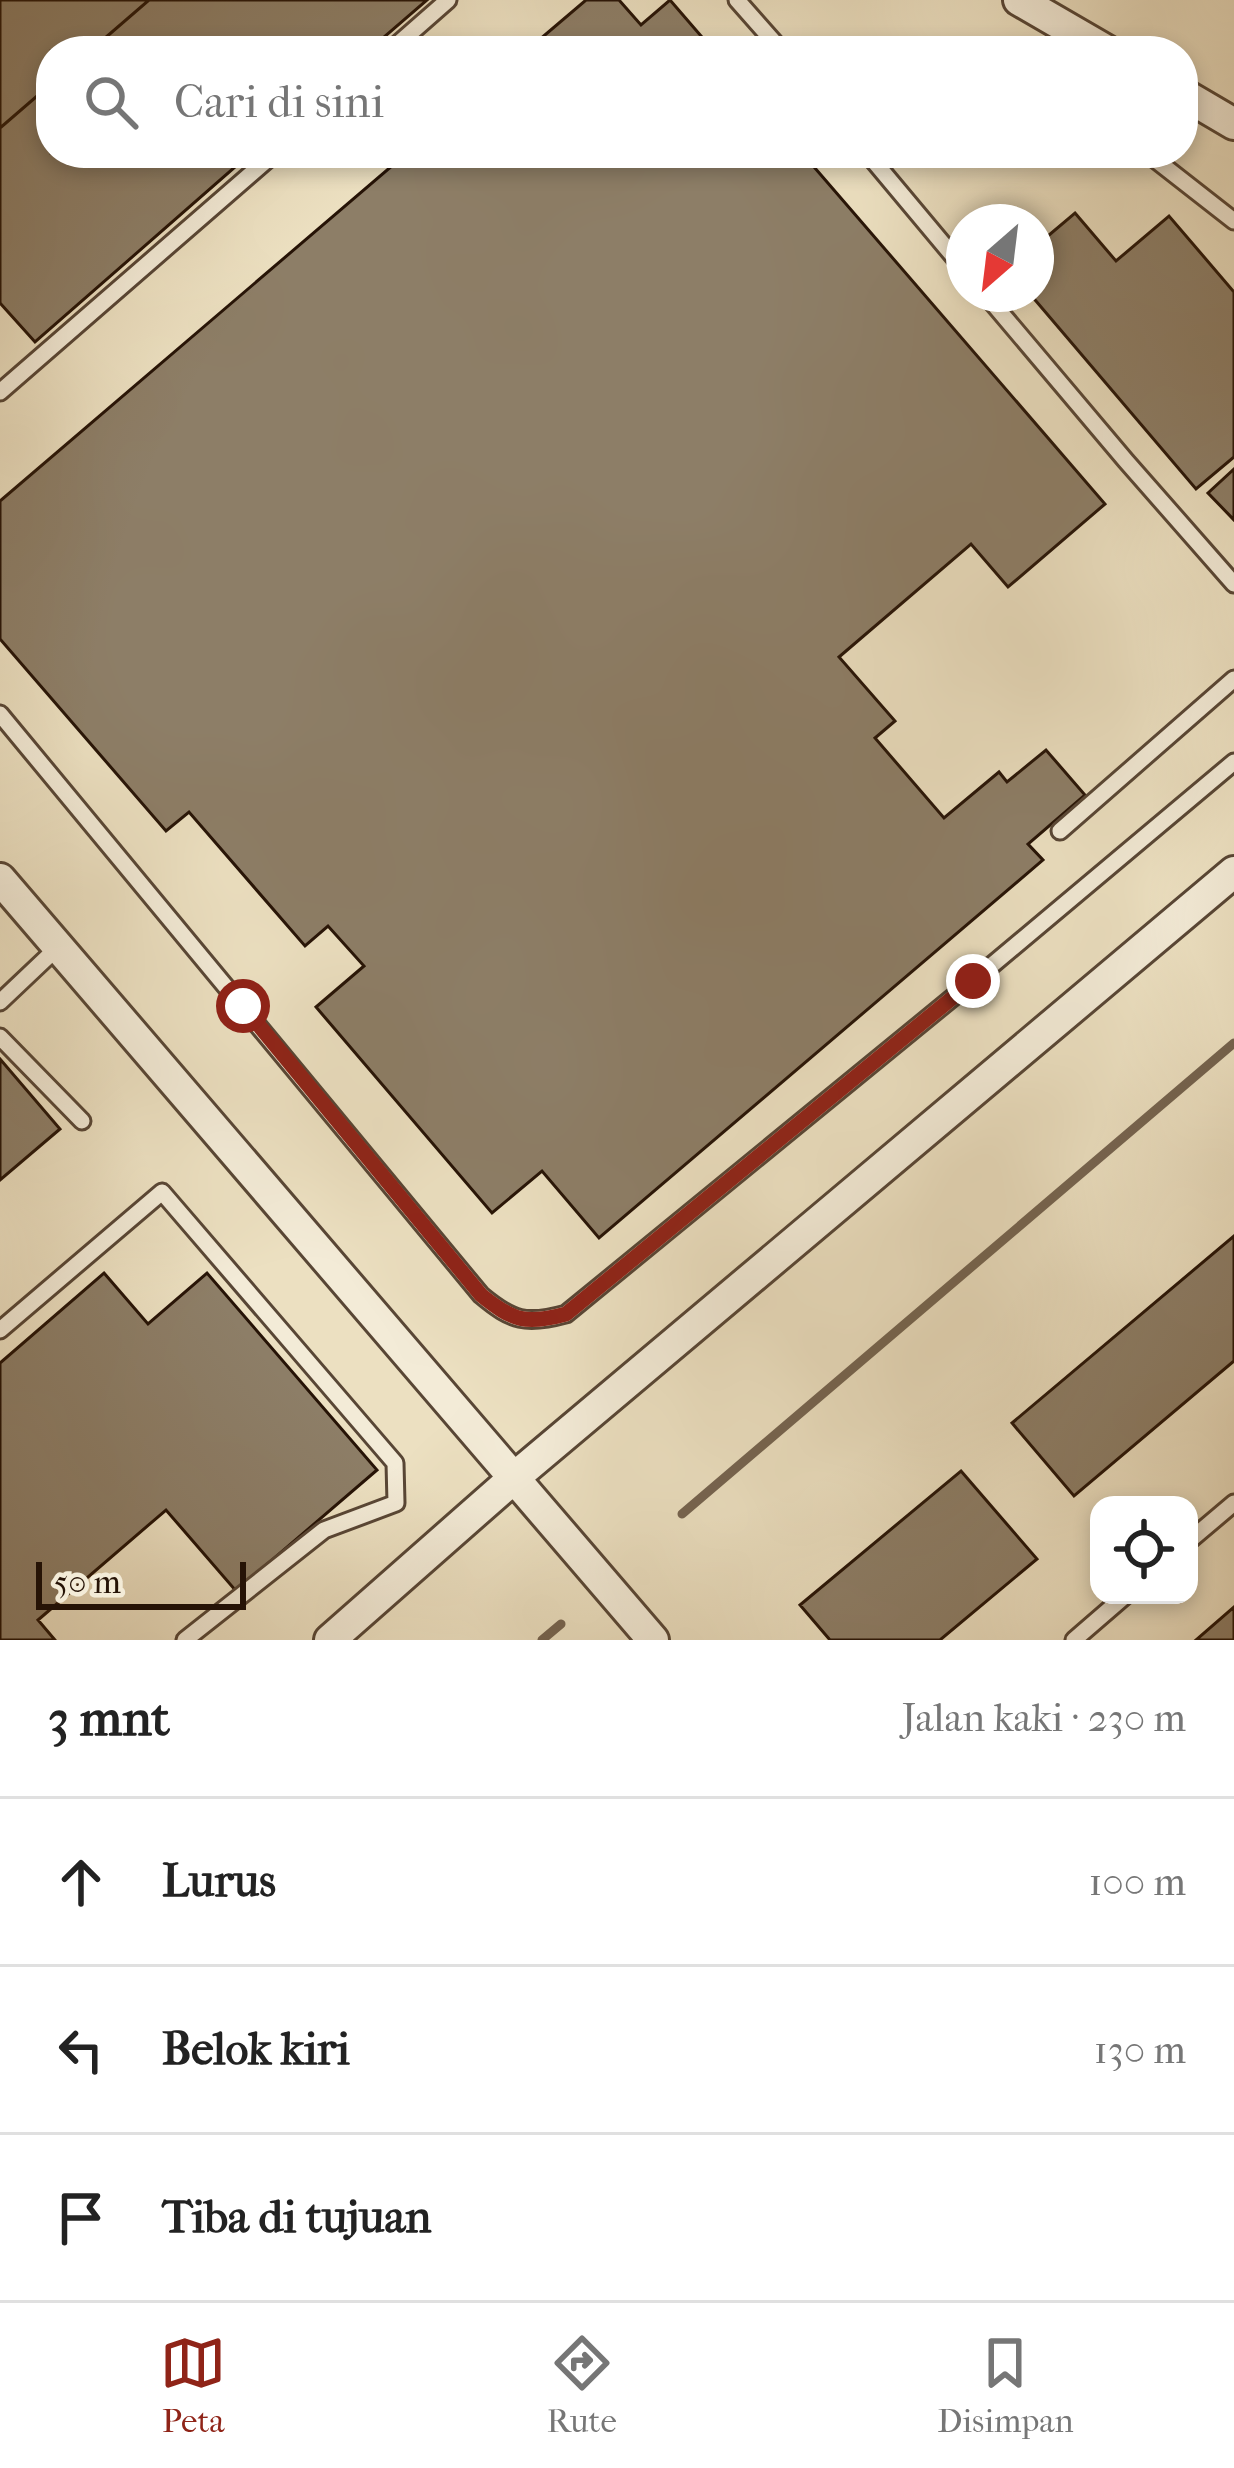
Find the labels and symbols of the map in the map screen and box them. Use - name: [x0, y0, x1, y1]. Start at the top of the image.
- north arrow: [946, 204, 1054, 312]
- route end: [946, 954, 1000, 1008]
- route start: [216, 979, 270, 1033]
- scale bar: [36, 1556, 246, 1609]

